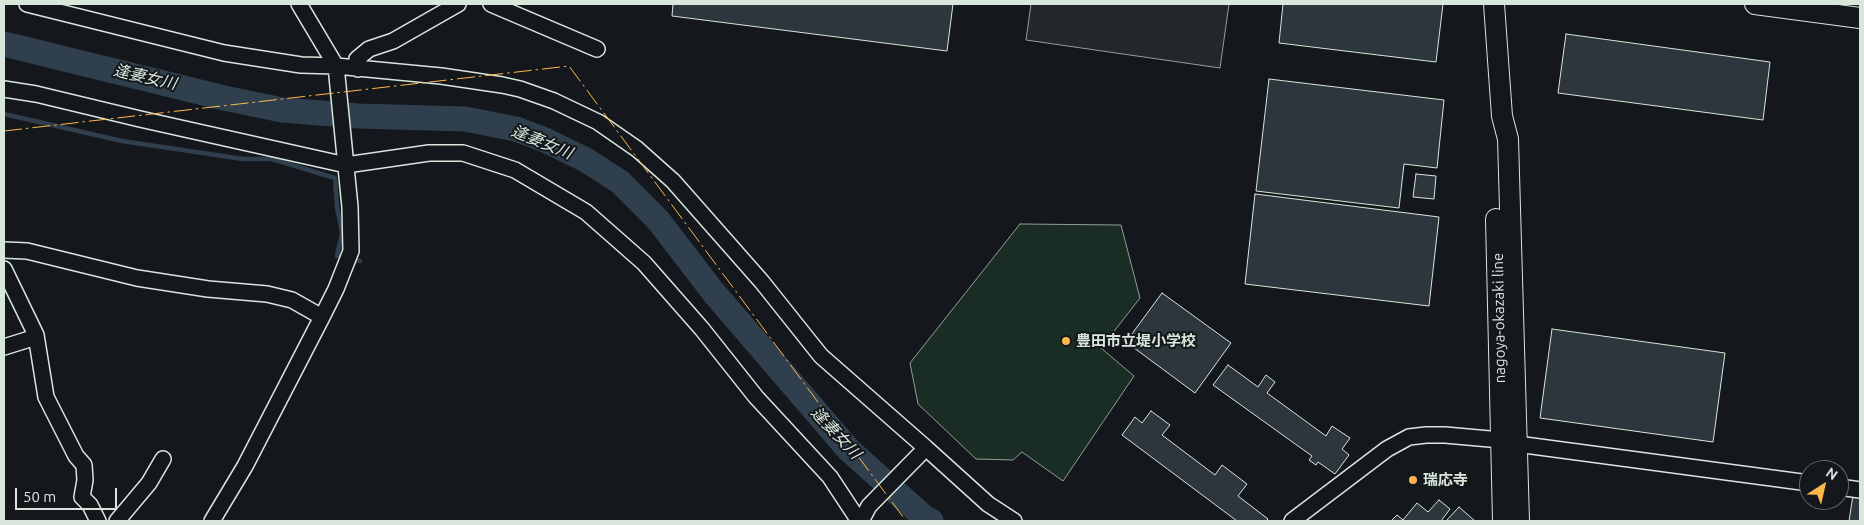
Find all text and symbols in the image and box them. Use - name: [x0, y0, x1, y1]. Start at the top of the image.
- water label: 逢妻女川: [112, 60, 178, 94]
- water label: 逢妻女川: [509, 121, 575, 163]
- street label: nagoya-okazaki line: [1489, 253, 1509, 383]
- place label: 豊田市立堤小学校: [1076, 332, 1196, 350]
- marker: 豊田市立堤小学校: [1060, 335, 1072, 347]
- water label: 逢妻女川: [807, 403, 865, 463]
- north arrow: [1799, 460, 1849, 510]
- text: N: [1823, 464, 1841, 483]
- place label: 瑞応寺: [1423, 471, 1468, 489]
- marker: 瑞応寺: [1407, 474, 1419, 486]
- scale bar: [18, 478, 120, 510]
- text: 50 m: [23, 488, 56, 505]

